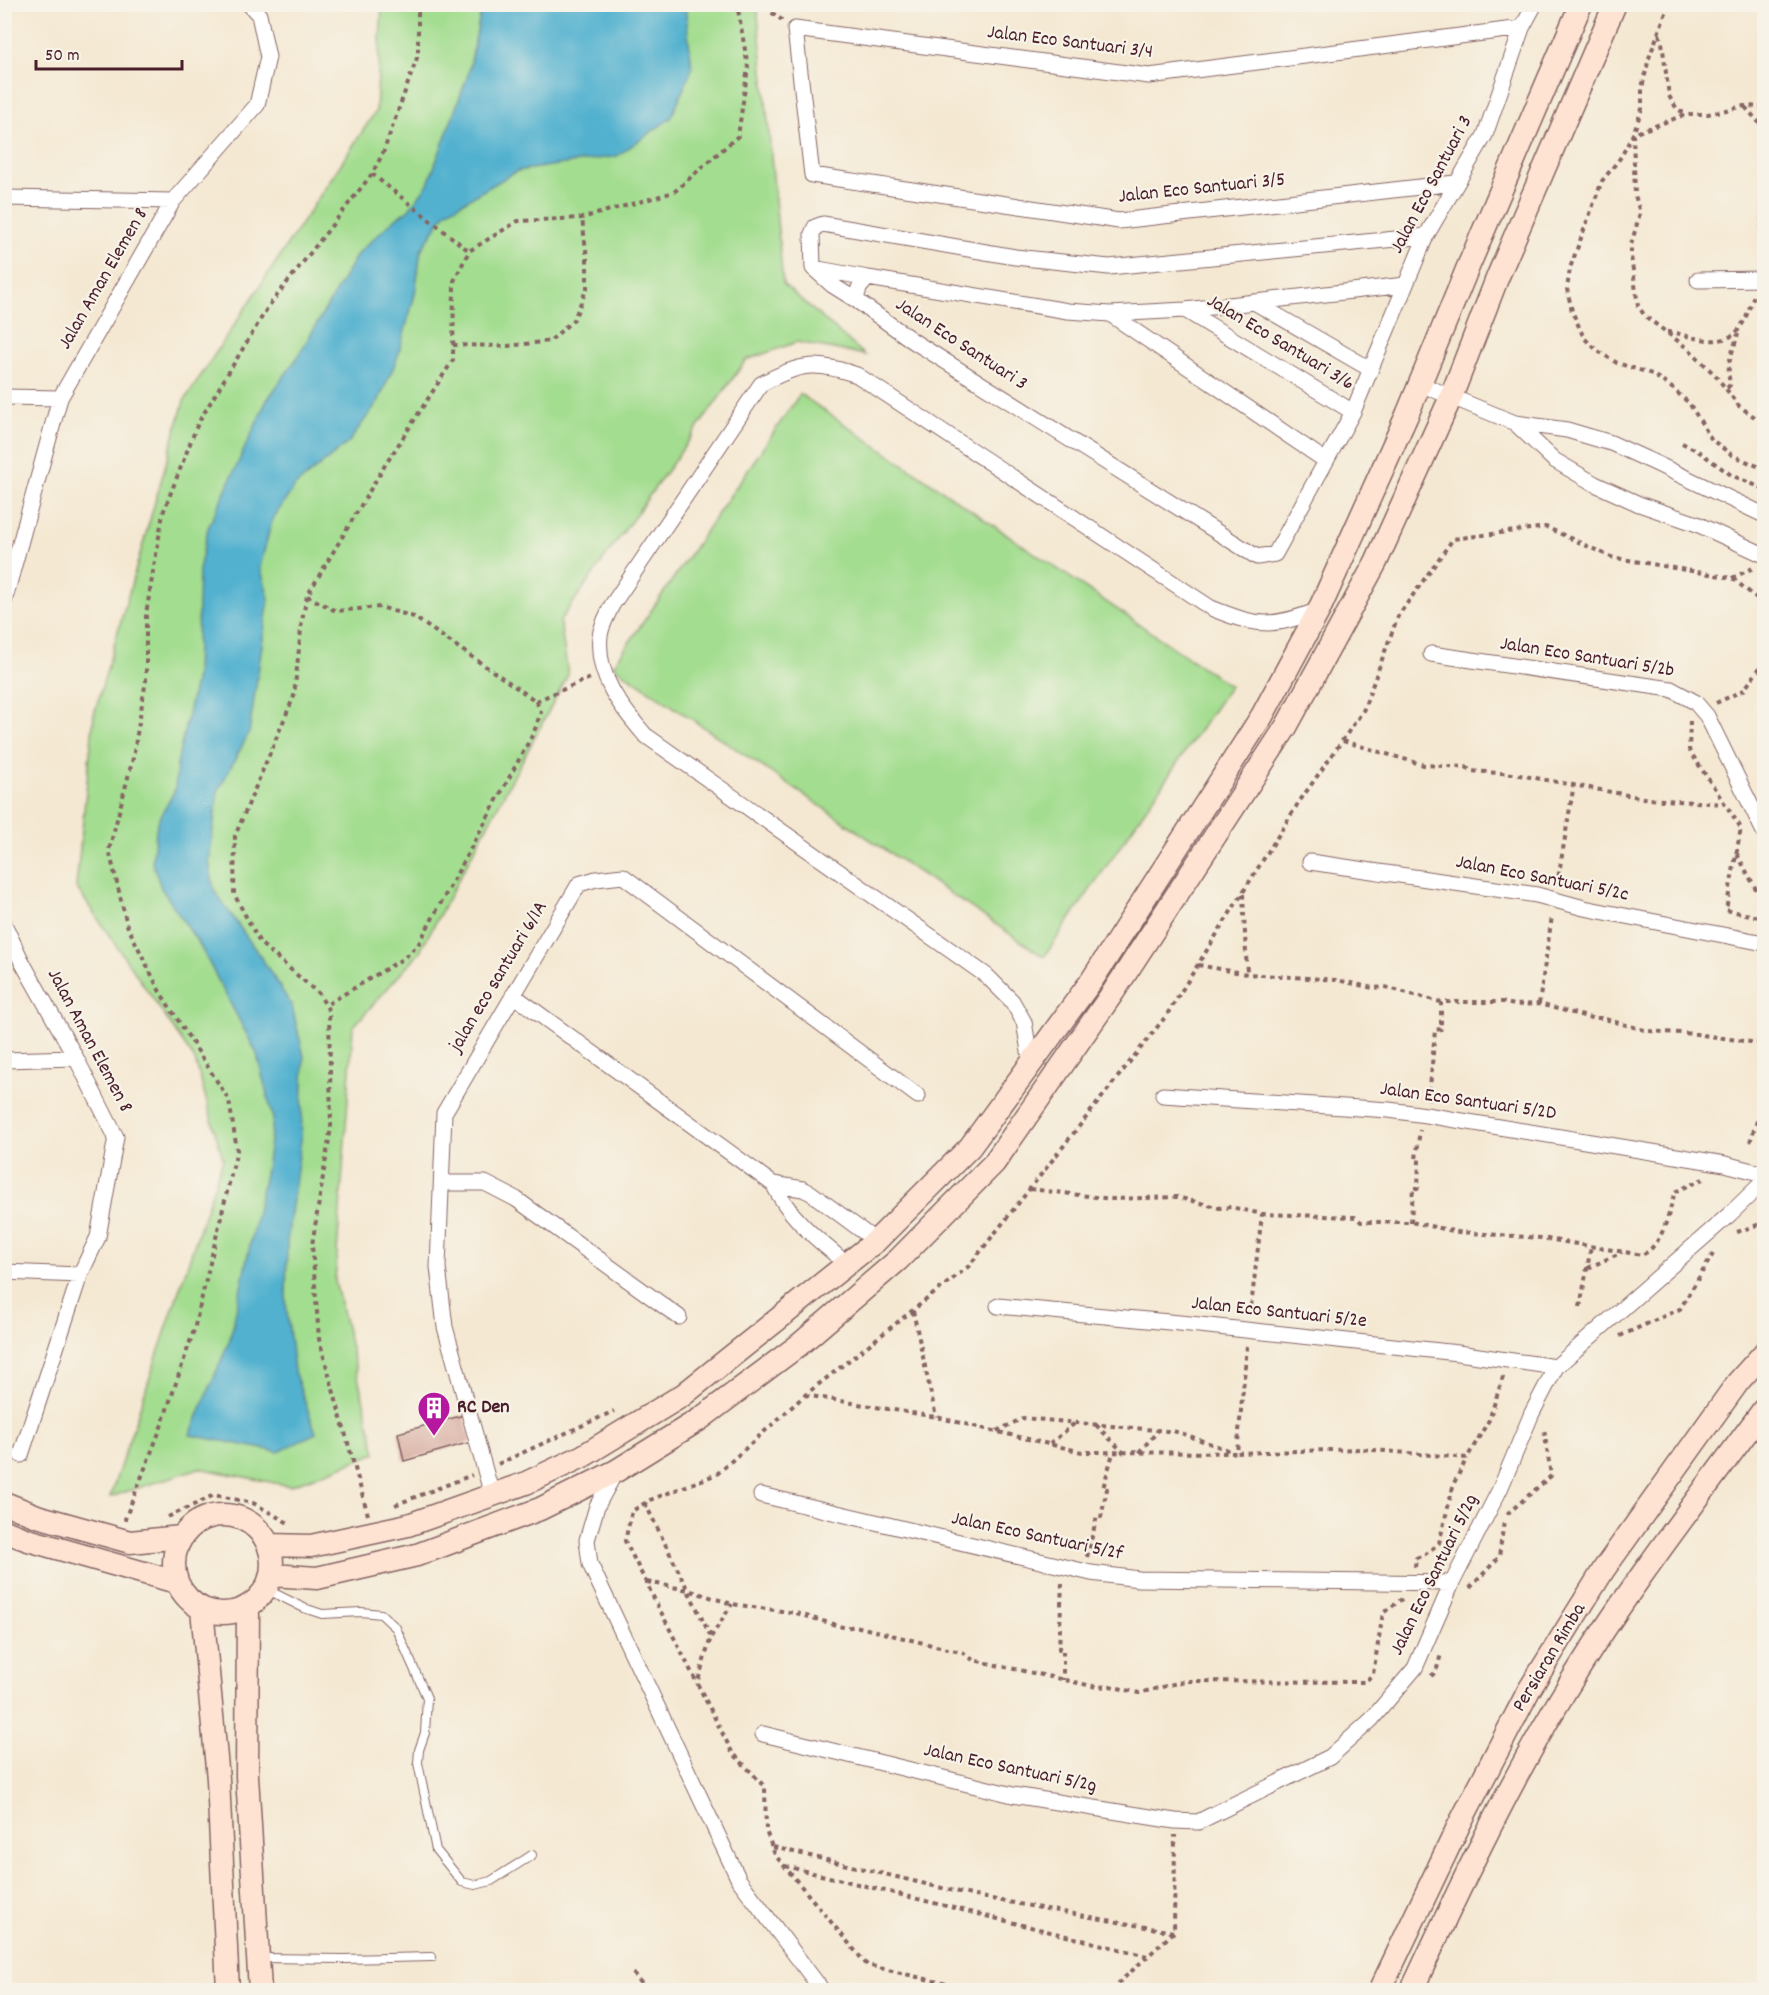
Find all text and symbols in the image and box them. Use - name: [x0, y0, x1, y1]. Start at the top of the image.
- street label: Jalan Eco Santuari 3/4: [986, 19, 1154, 67]
- scale bar: [36, 33, 182, 71]
- text: 50 m: [45, 44, 80, 69]
- street label: Jalan Eco Santuari 3: [1384, 111, 1480, 259]
- street label: Jalan Eco Santuari 3/5: [1117, 166, 1287, 212]
- street label: Jalan Aman Elemen 8: [52, 203, 156, 355]
- street label: Jalan Eco Santuari 3/6: [1201, 288, 1359, 398]
- street label: Jalan Eco Santuari 3: [889, 292, 1033, 398]
- street label: Jalan Eco Santuari 5/2b: [1498, 630, 1676, 686]
- street label: Jalan Eco Santuari 5/2c: [1453, 849, 1631, 909]
- street label: jalan eco santuari 6/1A: [442, 896, 555, 1060]
- street label: Jalan Aman Elemen 8: [39, 964, 139, 1118]
- street label: Jalan Eco Santuari 5/2D: [1378, 1076, 1558, 1128]
- street label: Jalan Eco Santuari 5/2e: [1190, 1290, 1368, 1336]
- building icon: RC Den: [416, 1390, 452, 1437]
- place label: RC Den: [457, 1394, 510, 1422]
- street label: Jalan Eco Santuari 5/2g: [1384, 1490, 1486, 1660]
- street label: Jalan Eco Santuari 5/2f: [949, 1505, 1126, 1569]
- street label: Persiaran Rimba: [1506, 1598, 1594, 1718]
- street label: Jalan Eco Santuari 5/2g: [921, 1737, 1099, 1801]

